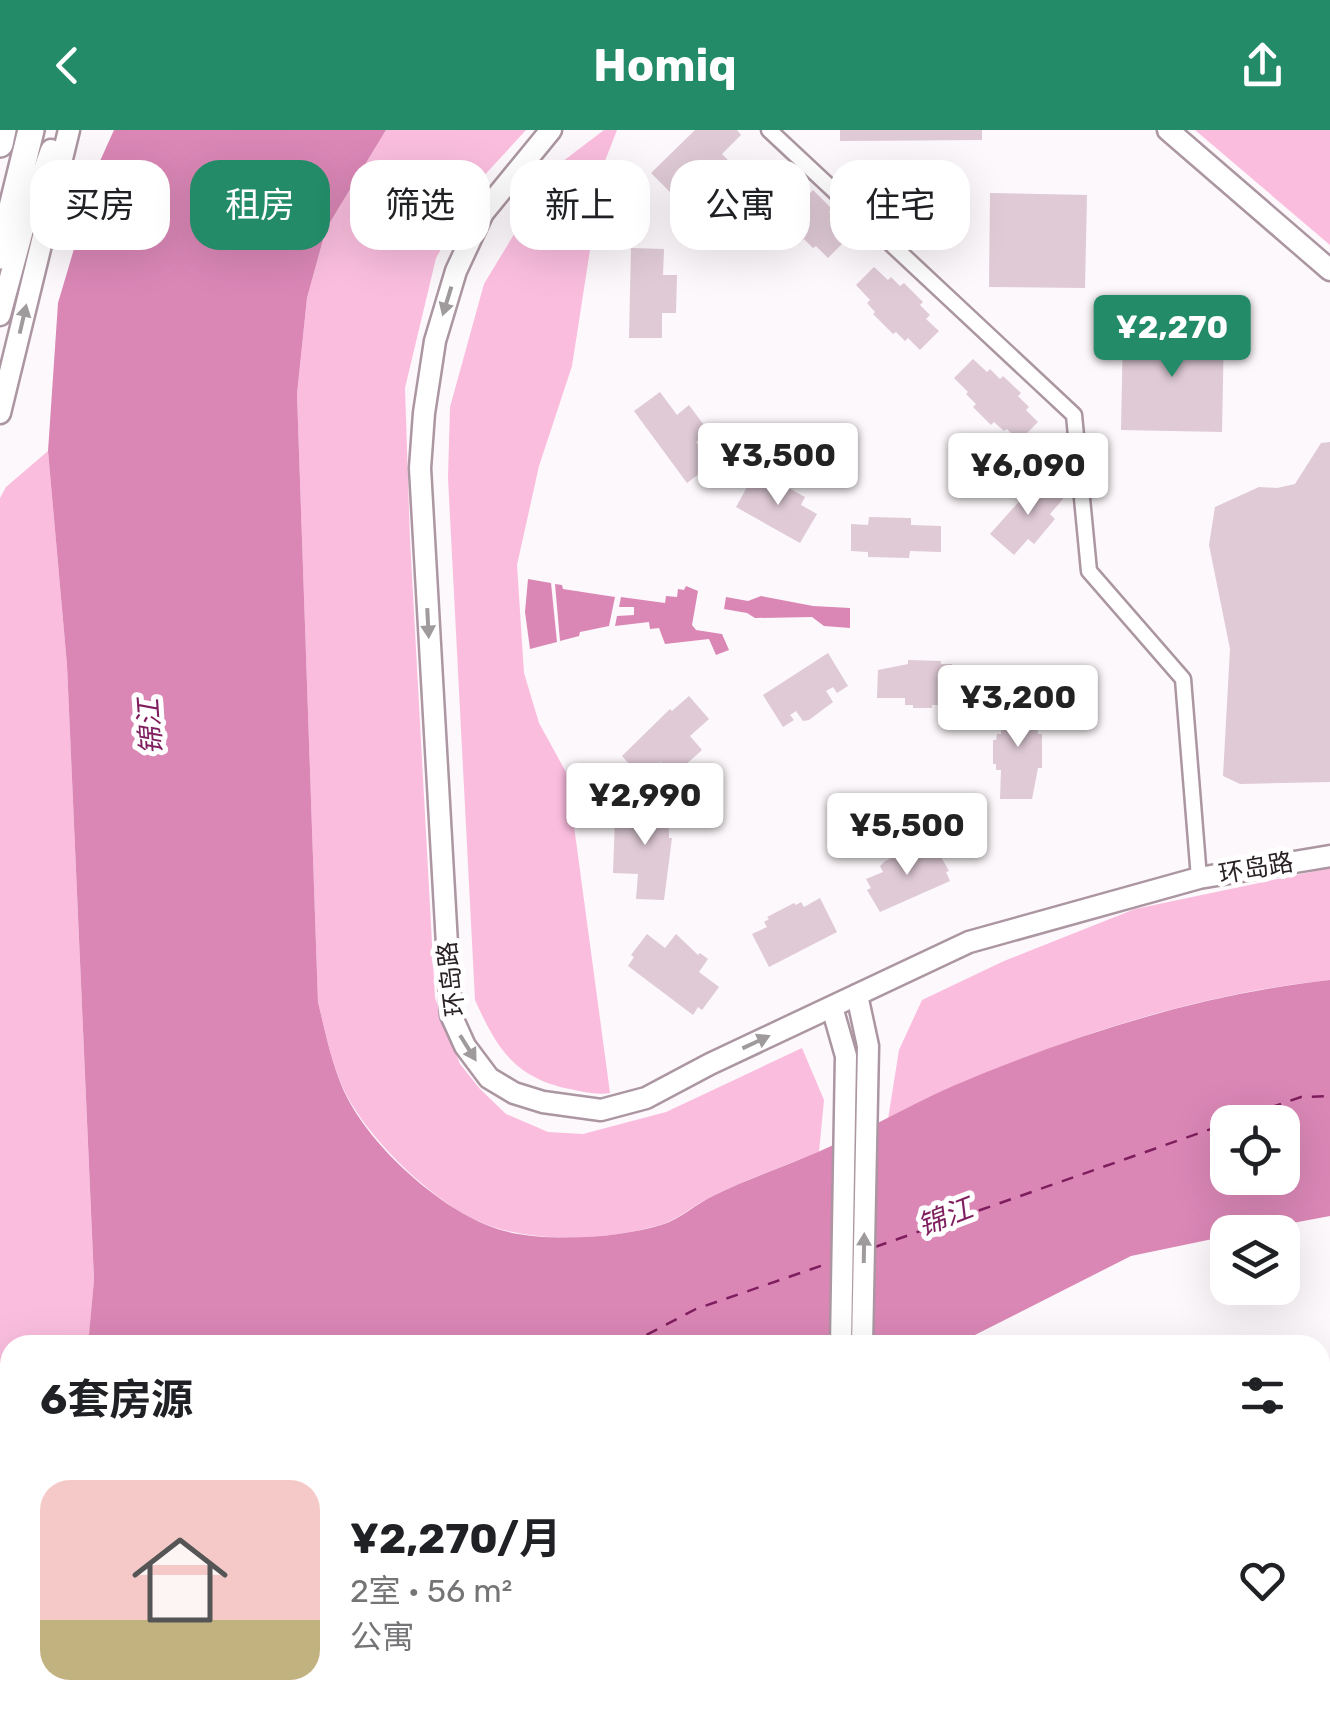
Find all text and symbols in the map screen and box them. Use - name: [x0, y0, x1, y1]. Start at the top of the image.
- icon: back: [40, 38, 95, 93]
- icon: share: [1235, 38, 1290, 93]
- text: Homiq: [593, 39, 737, 92]
- chip: 买房: [30, 160, 170, 250]
- chip: 租房: [190, 160, 330, 250]
- chip: 筛选: [350, 160, 490, 250]
- chip: 新上: [510, 160, 650, 250]
- chip: 公寓: [670, 160, 810, 250]
- chip: 住宅: [830, 160, 970, 250]
- one-way arrow: [439, 286, 454, 317]
- pin: ¥2,270: [1091, 295, 1253, 380]
- one-way arrow: [16, 303, 31, 334]
- text: ¥2,270: [1116, 308, 1228, 346]
- pin: ¥3,500: [697, 423, 859, 508]
- pin: ¥6,090: [947, 433, 1109, 518]
- text: ¥3,500: [720, 436, 836, 474]
- text: ¥6,090: [970, 446, 1086, 484]
- one-way arrow: [420, 607, 436, 639]
- pin: ¥3,200: [937, 665, 1099, 750]
- text: ¥3,200: [960, 678, 1076, 716]
- water label: 锦江: [131, 695, 168, 756]
- pin: ¥2,990: [564, 763, 726, 848]
- text: ¥2,990: [588, 776, 702, 814]
- pin: ¥5,500: [826, 793, 988, 878]
- text: ¥5,500: [849, 806, 965, 844]
- street label: 环岛路: [1217, 847, 1295, 889]
- street label: 环岛路: [432, 940, 470, 1018]
- one-way arrow: [459, 1034, 477, 1061]
- one-way arrow: [742, 1034, 771, 1051]
- map controls: [1210, 1105, 1300, 1305]
- button: locate: [1210, 1105, 1300, 1195]
- water label: 锦江: [913, 1190, 980, 1242]
- button: layers: [1210, 1215, 1300, 1305]
- one-way arrow: [856, 1231, 872, 1263]
- icon: filters: [1235, 1368, 1290, 1423]
- text: 6套房源: [40, 1375, 193, 1425]
- text: ¥2,270/月: [350, 1514, 561, 1564]
- icon: home: [120, 1520, 240, 1640]
- icon: heart: [1235, 1553, 1290, 1608]
- text: 2室 · 56 m²: [350, 1572, 513, 1610]
- text: 公寓: [350, 1618, 414, 1656]

